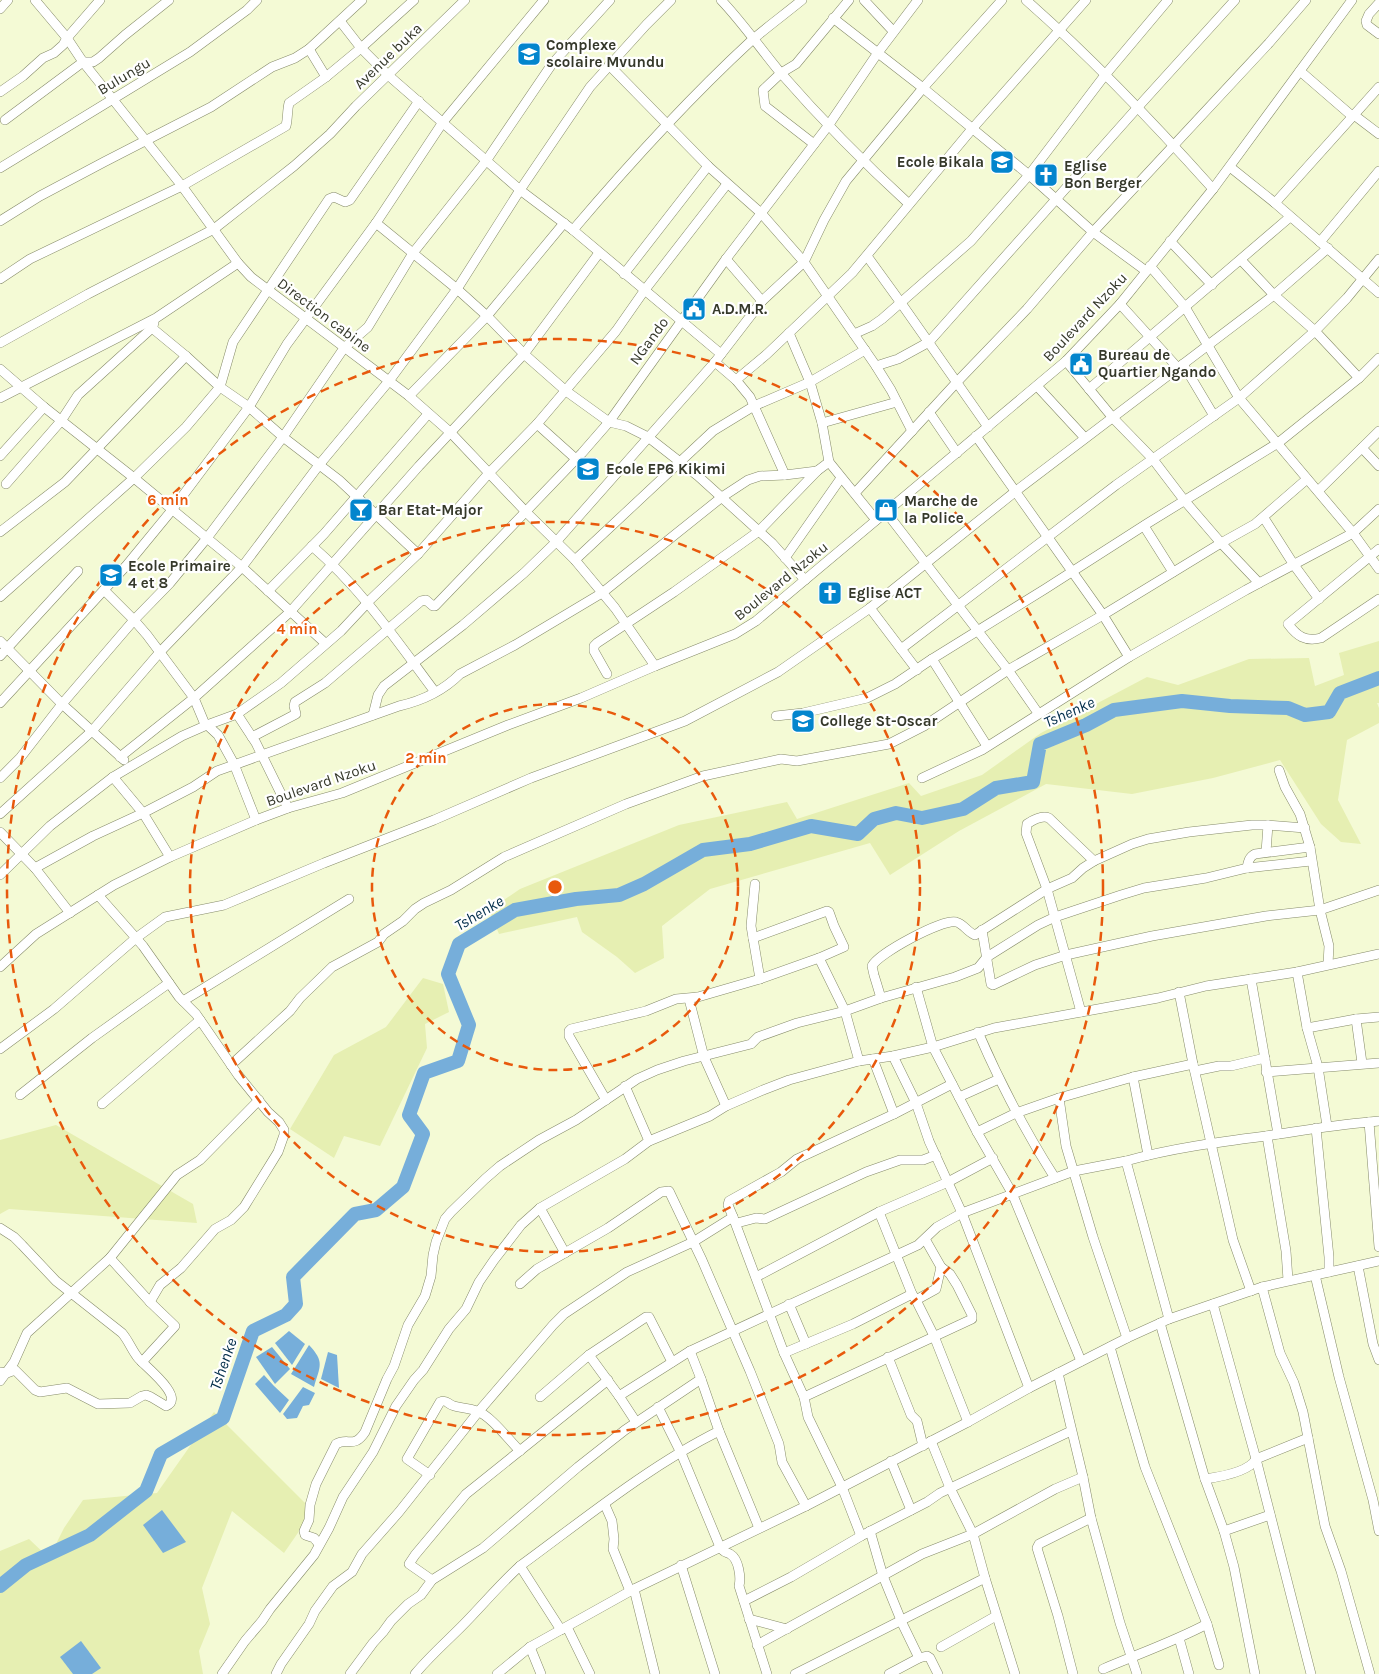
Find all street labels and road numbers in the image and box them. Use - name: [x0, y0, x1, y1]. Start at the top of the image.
- street label: Avenue buka: [350, 19, 426, 93]
- street label: Bulungu: [94, 53, 154, 99]
- street label: Boulevard Nzoku: [1039, 269, 1131, 365]
- street label: Direction cabine: [274, 274, 374, 356]
- street label: NGando: [626, 314, 672, 368]
- street label: Boulevard Nzoku: [731, 538, 831, 624]
- street label: Boulevard Nzoku: [264, 756, 378, 810]

